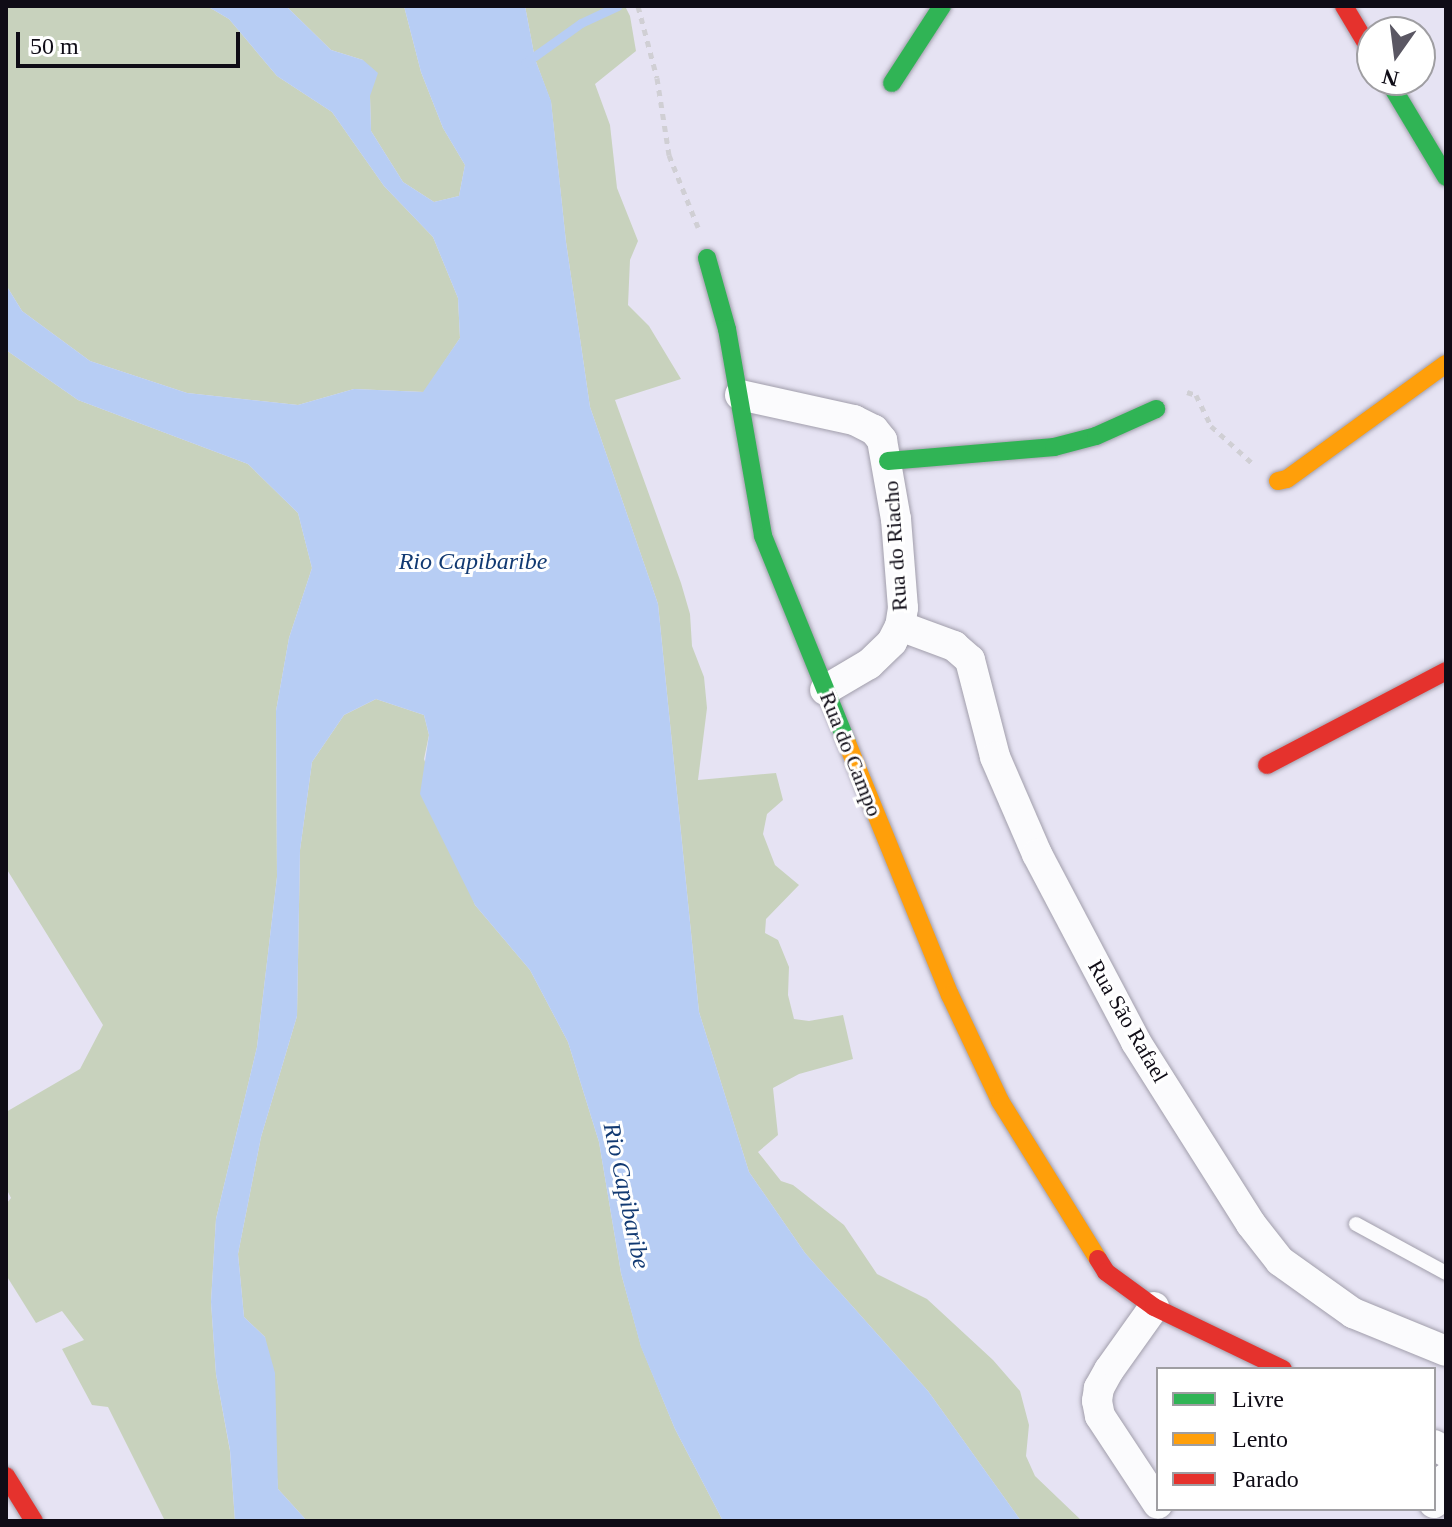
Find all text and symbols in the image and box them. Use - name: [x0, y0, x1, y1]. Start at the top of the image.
- scale bar: [20, 16, 244, 66]
- north arrow: [1356, 16, 1436, 96]
- text: 50 m: [30, 33, 79, 59]
- text: N: [1380, 64, 1401, 92]
- street label: Rua do Riacho: [877, 480, 913, 612]
- water label: Rio Capibaribe: [399, 548, 547, 576]
- street label: Rua do Campo: [814, 688, 888, 820]
- street label: Rua São Rafael: [1082, 955, 1174, 1087]
- water label: Rio Capibaribe: [596, 1120, 656, 1272]
- legend: [1156, 1367, 1436, 1511]
- text: Livre: [1232, 1386, 1284, 1412]
- text: Lento: [1232, 1426, 1288, 1452]
- text: Parado: [1232, 1466, 1299, 1492]

